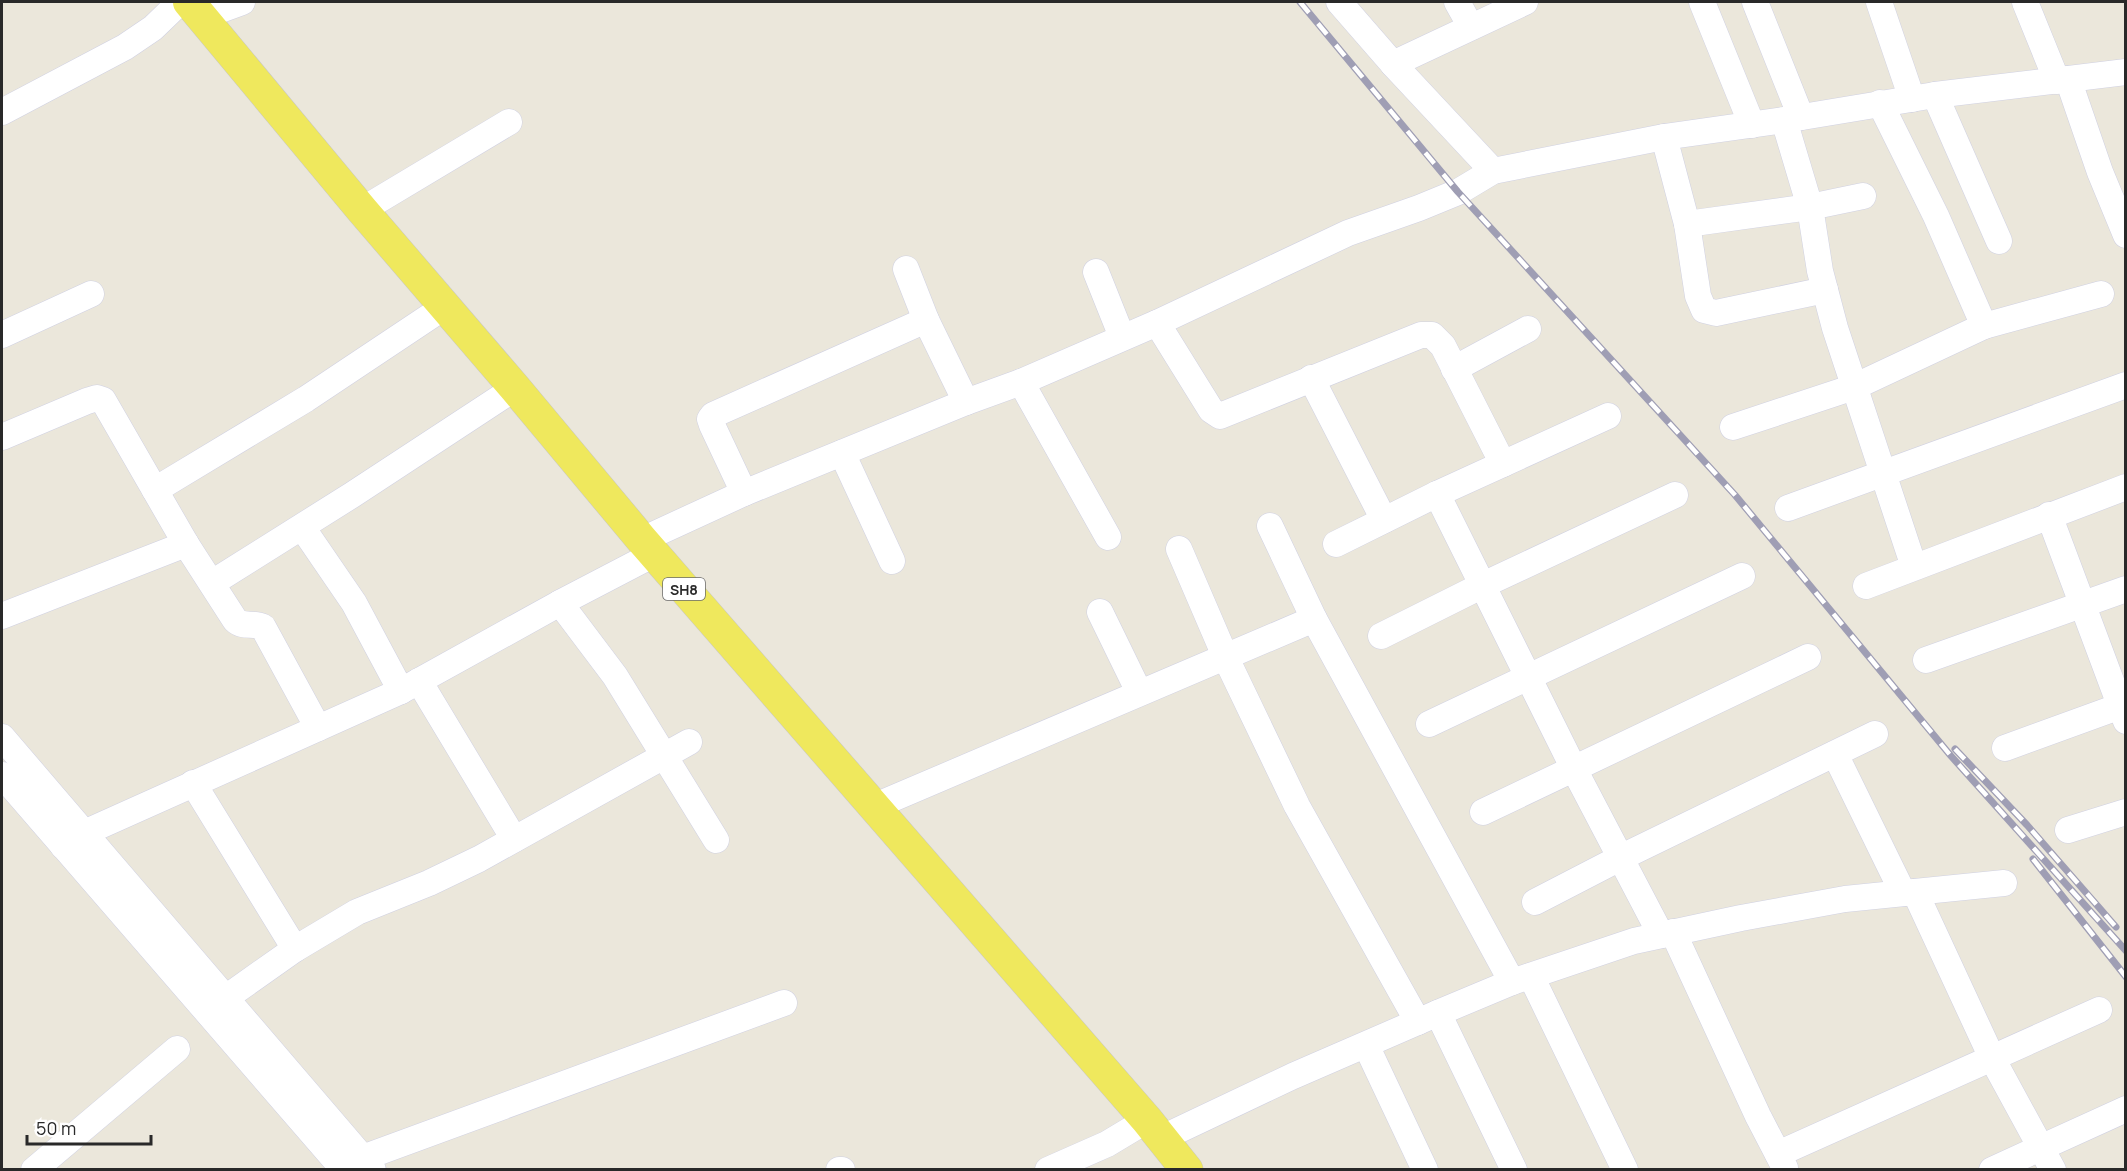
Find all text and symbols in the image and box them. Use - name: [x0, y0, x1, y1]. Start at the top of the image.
- road number: SH8: [663, 578, 705, 600]
- scale bar: [27, 1108, 152, 1146]
- text: 50 m: [36, 1116, 76, 1140]

